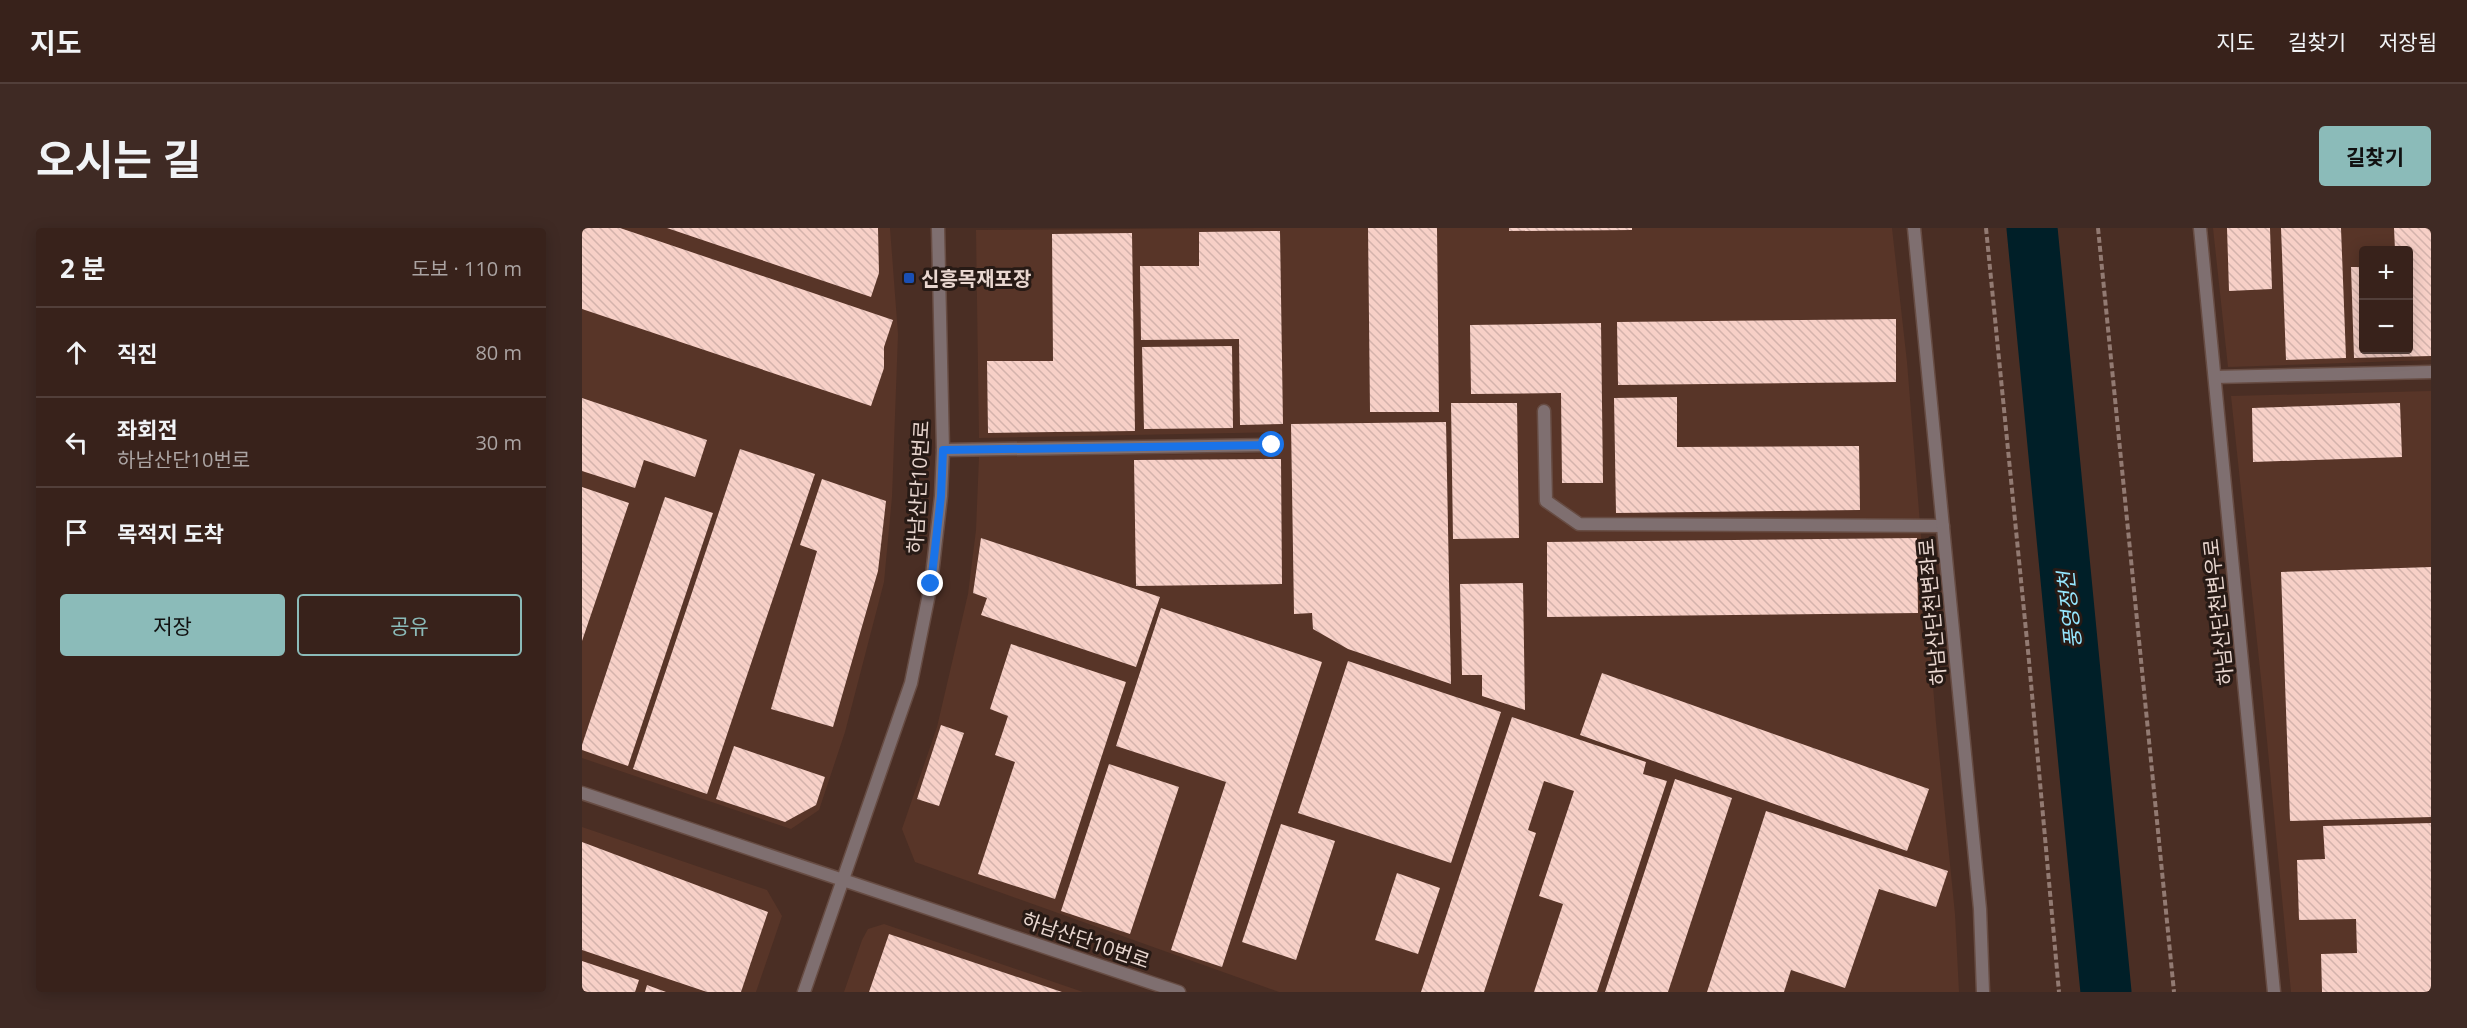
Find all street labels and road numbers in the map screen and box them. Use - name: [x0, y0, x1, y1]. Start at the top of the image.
- street label: 하남산단10번로: [901, 420, 935, 554]
- street label: 하남산단천변우로: [2197, 537, 2239, 687]
- street label: 하남산단천변좌로: [1912, 538, 1952, 686]
- street label: 하남산단10번로: [1019, 906, 1153, 974]

